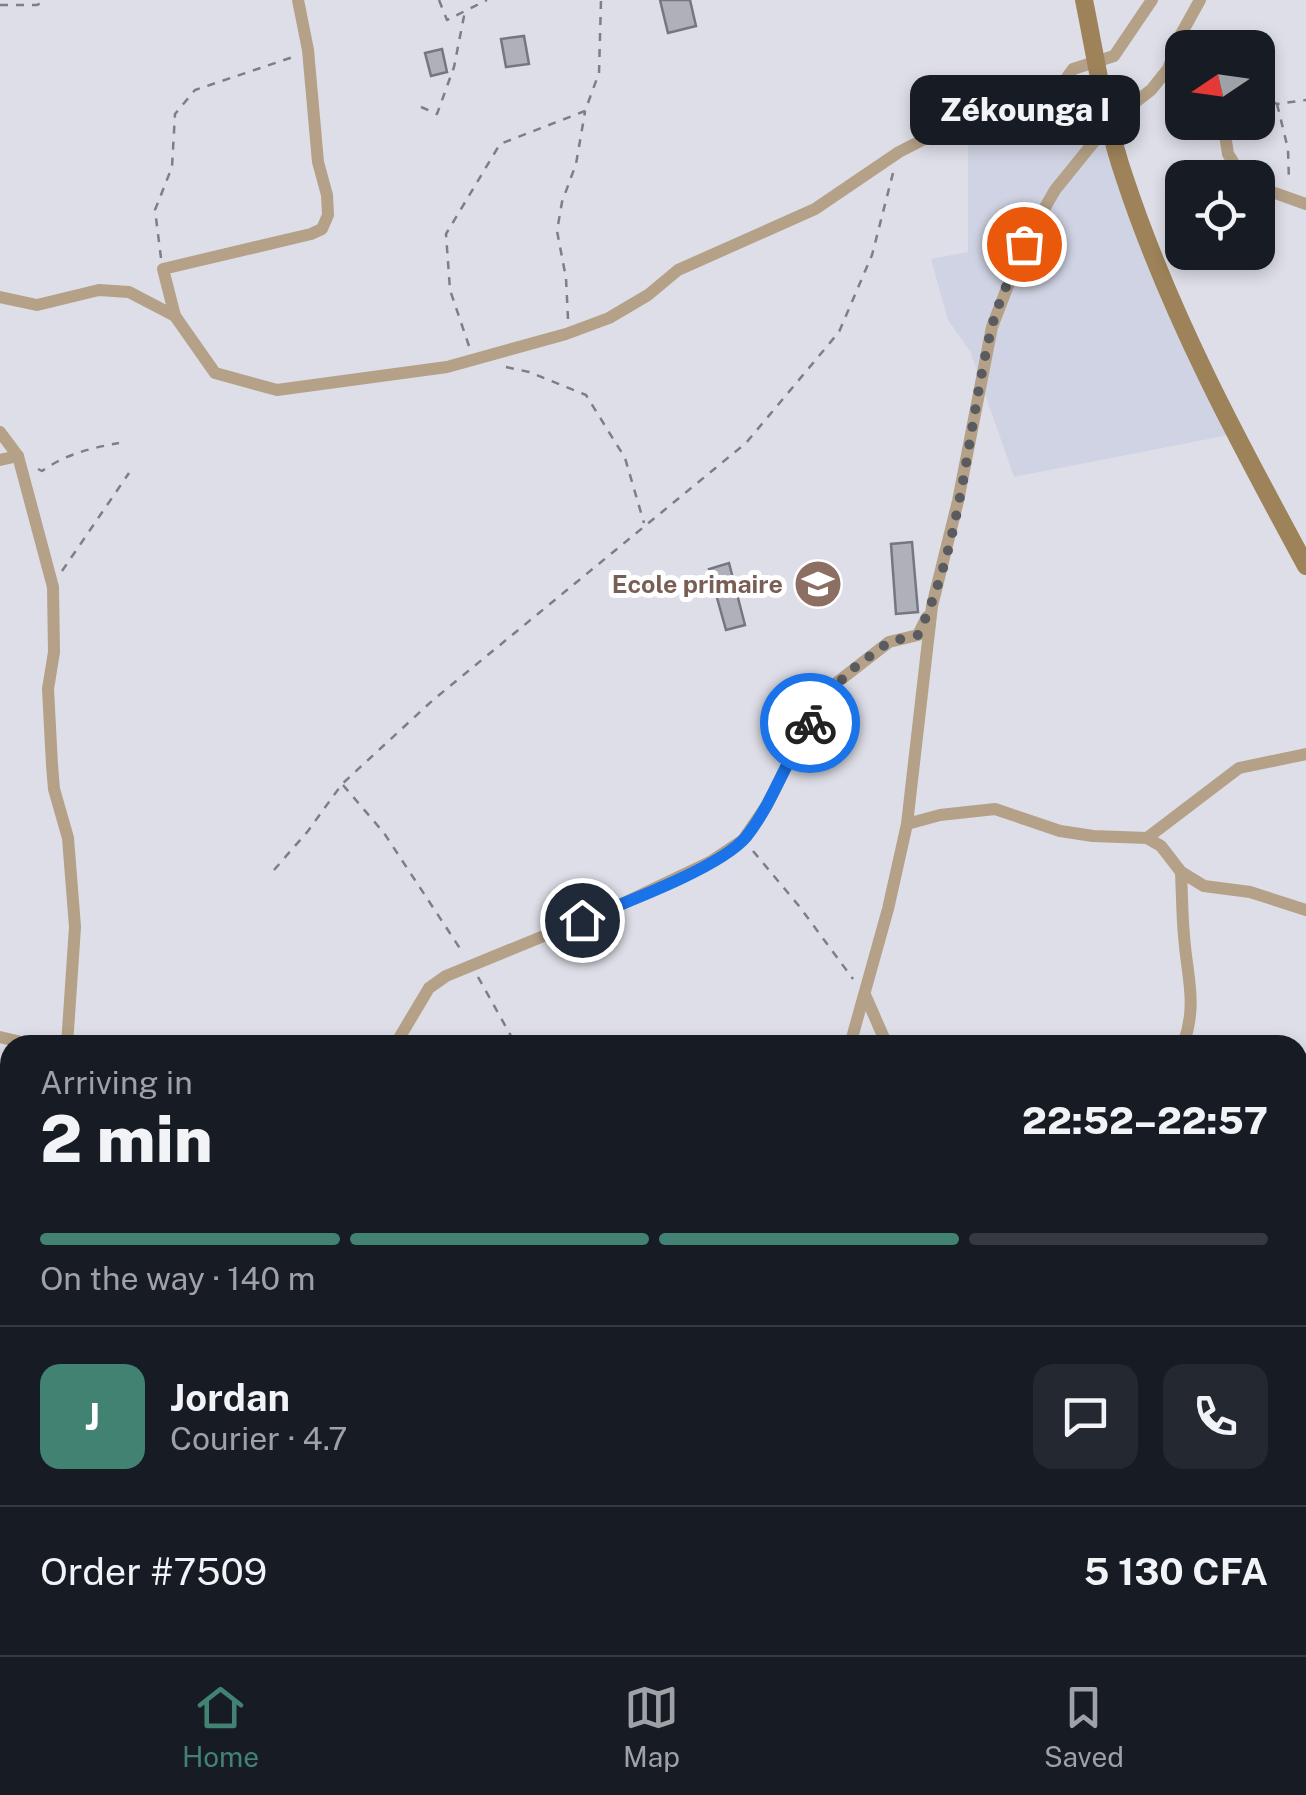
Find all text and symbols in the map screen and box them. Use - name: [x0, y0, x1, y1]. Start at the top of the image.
- north arrow: [1165, 30, 1275, 140]
- map controls: [1165, 30, 1275, 270]
- callout: Zékounga I: [909, 74, 1139, 144]
- text: Zékounga I: [940, 91, 1110, 128]
- button: locate: [1165, 160, 1275, 270]
- pin: [982, 202, 1067, 287]
- icon: bag: [997, 217, 1052, 272]
- school or university icon: Ecole primaire: [792, 558, 844, 610]
- place label: Ecole primaire: [612, 569, 783, 599]
- courier: [760, 673, 860, 773]
- icon: bike: [783, 696, 838, 751]
- pin: [540, 878, 625, 963]
- icon: home: [555, 893, 610, 948]
- text: Arriving in: [40, 1064, 193, 1101]
- text: 22:52–22:57: [1022, 1098, 1268, 1143]
- text: 2 min: [40, 1100, 213, 1177]
- text: On the way · 140 m: [40, 1260, 316, 1297]
- button: chat: [1033, 1364, 1138, 1469]
- button: phone: [1163, 1364, 1268, 1469]
- text: Jordan: [170, 1375, 290, 1420]
- text: J: [85, 1394, 100, 1439]
- text: Courier · 4.7: [170, 1420, 347, 1457]
- text: Order #7509: [40, 1549, 267, 1594]
- text: 5 130 CFA: [1084, 1549, 1268, 1594]
- tab: Home: [182, 1680, 259, 1773]
- tab: Map: [623, 1680, 680, 1773]
- tab: Saved: [1044, 1680, 1124, 1773]

